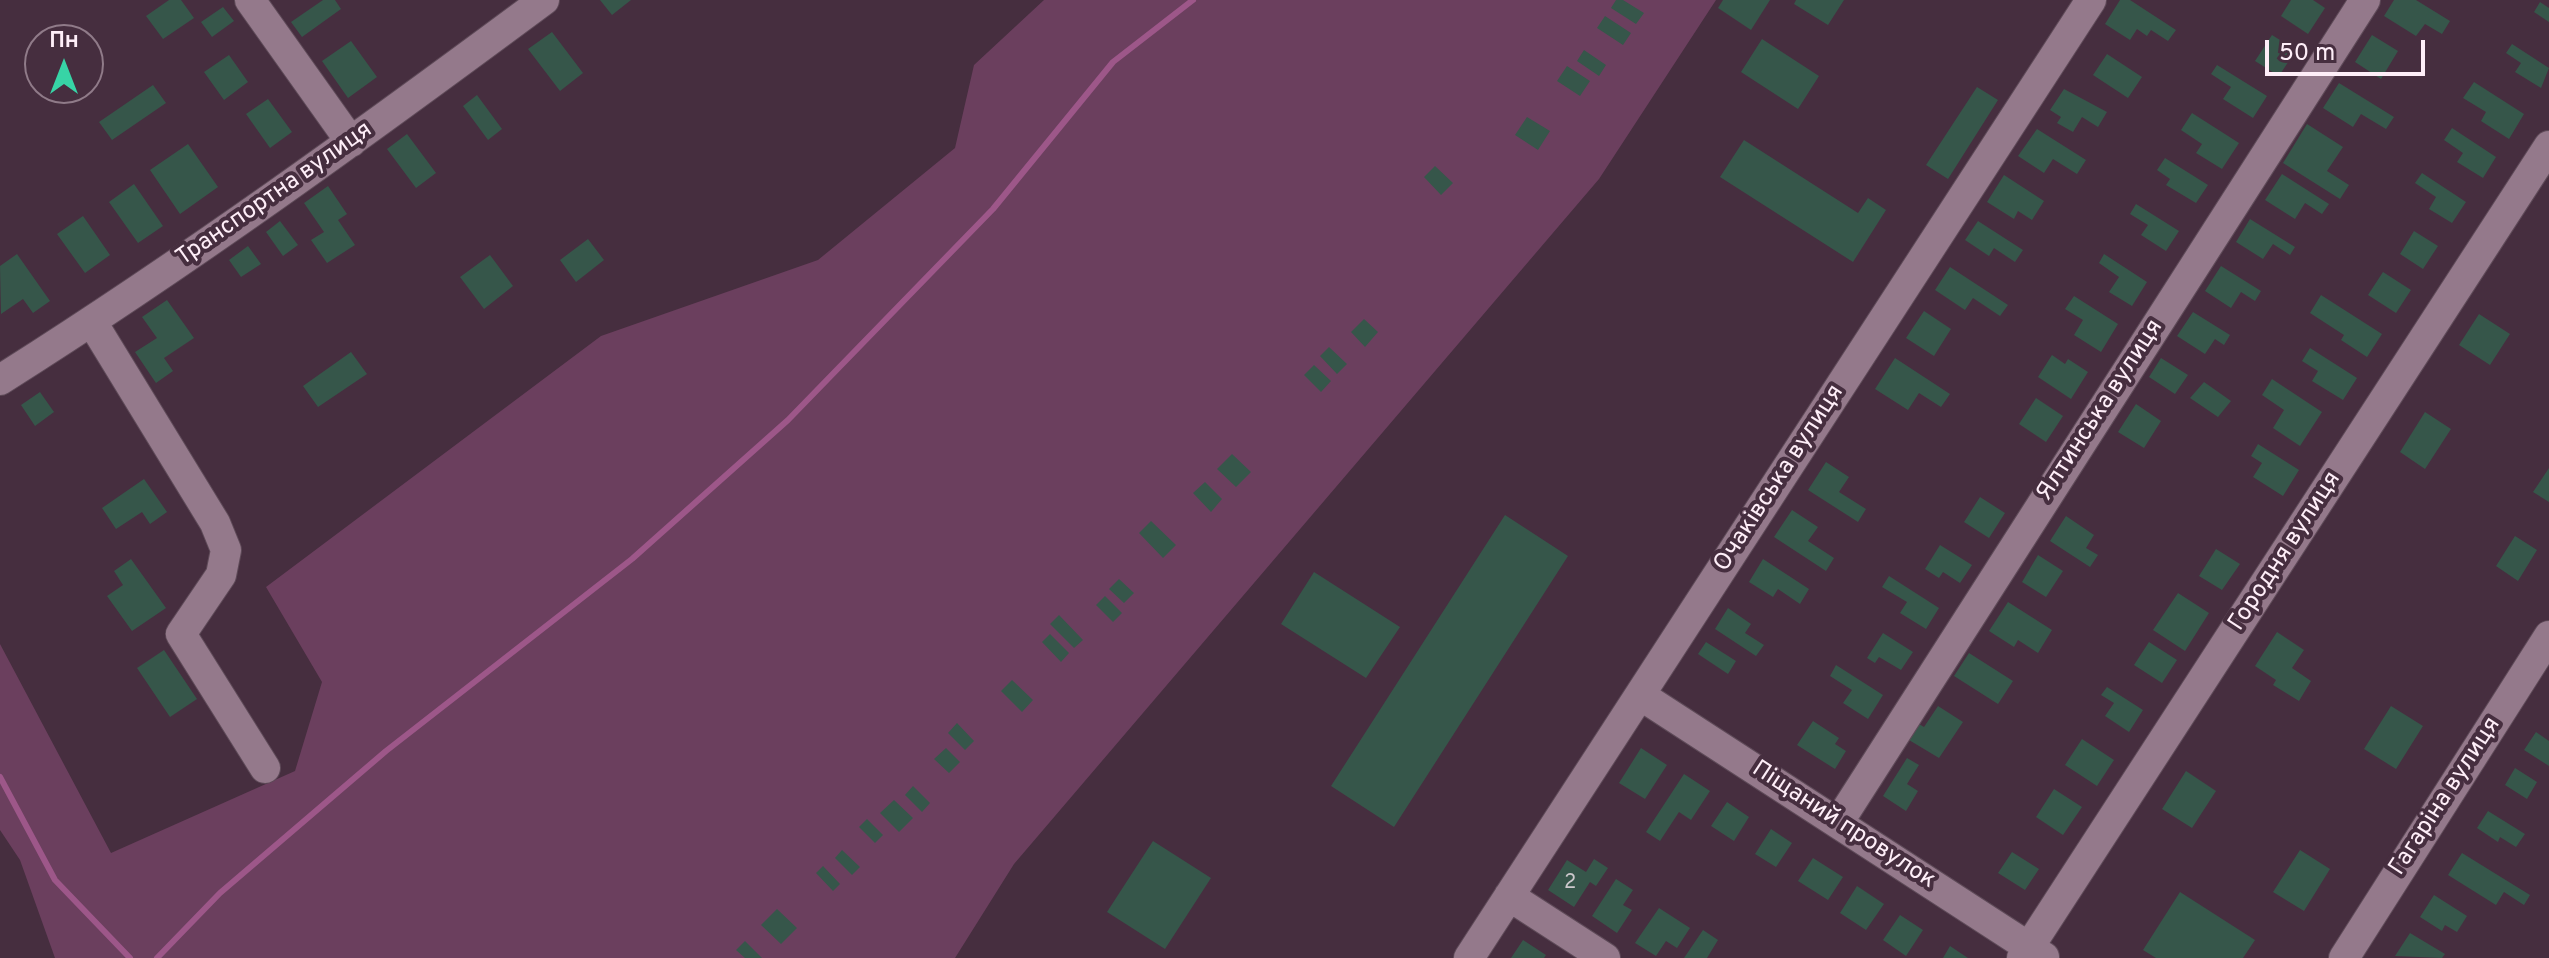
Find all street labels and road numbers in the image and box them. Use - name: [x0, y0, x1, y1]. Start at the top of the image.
- street label: Транспортна вулиця: [172, 117, 378, 273]
- street label: Ялтинська вулиця: [2032, 315, 2170, 507]
- street label: Очаківська вулиця: [1709, 380, 1851, 578]
- street label: Городня вулиця: [2224, 467, 2348, 637]
- street label: Гагаріна вулиця: [2384, 712, 2508, 882]
- street label: Піщаний провулок: [1746, 756, 1940, 896]

